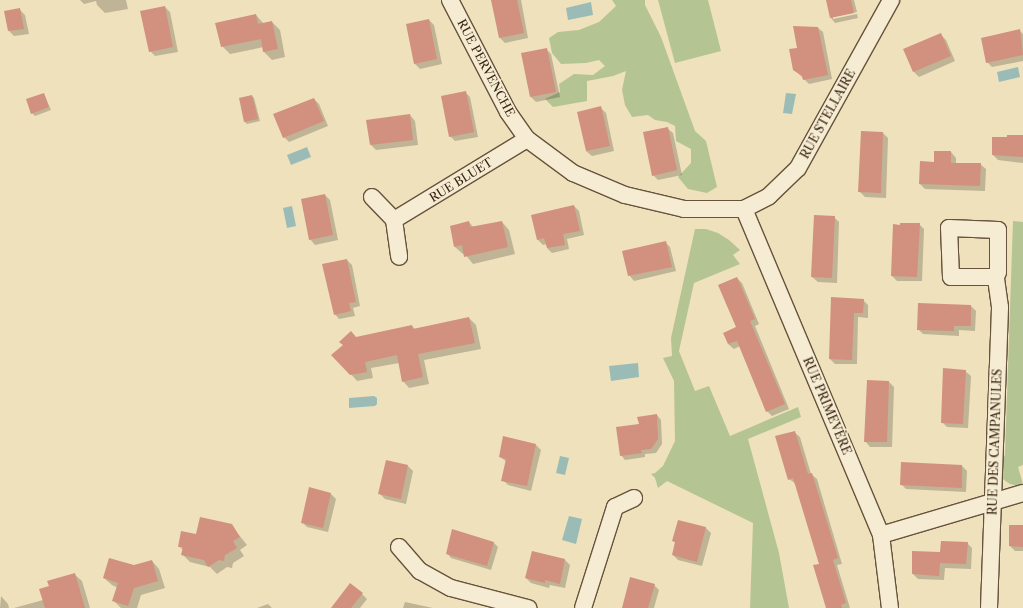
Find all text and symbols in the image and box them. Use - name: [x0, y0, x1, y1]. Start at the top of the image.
- street label: RUE PERVENCHE: [454, 17, 518, 119]
- street label: RUE STELLAIRE: [797, 67, 859, 161]
- street label: RUE BLUET: [427, 155, 495, 205]
- street label: RUE PRIMEVÈRE: [800, 355, 854, 457]
- street label: RUE DES CAMPANULES: [985, 369, 1005, 515]

